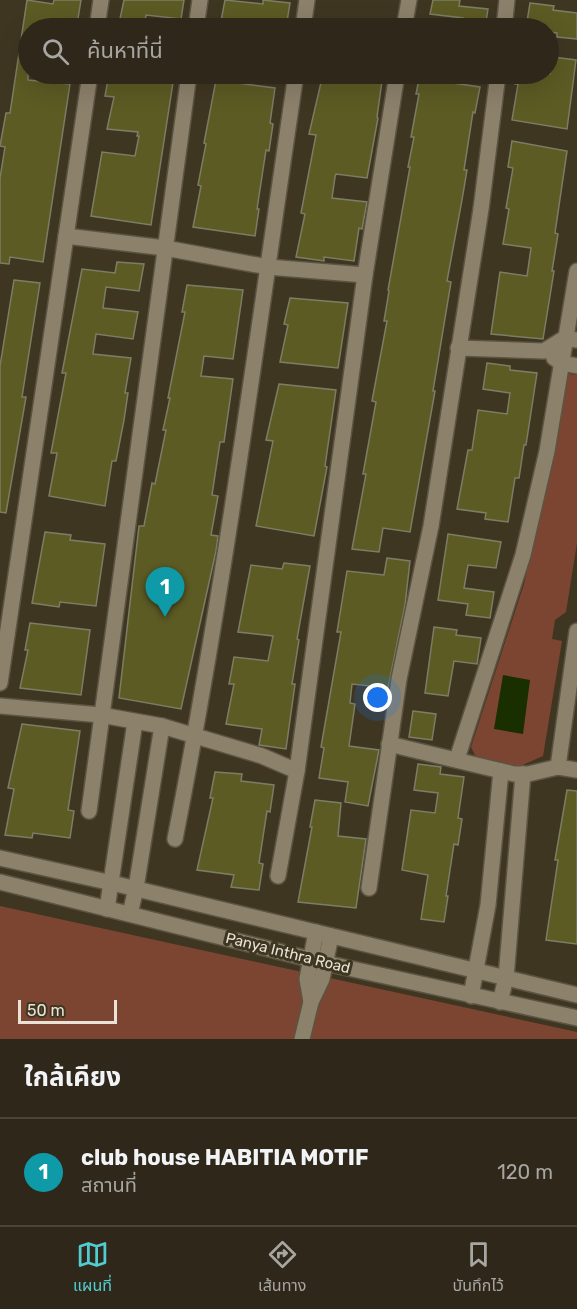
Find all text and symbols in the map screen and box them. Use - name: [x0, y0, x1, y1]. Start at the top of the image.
- search box: [18, 18, 559, 84]
- icon: search: [39, 35, 72, 68]
- text: ค้นหาที่นี่: [87, 37, 163, 64]
- pin: 1: [146, 568, 184, 617]
- your location: [363, 683, 392, 712]
- street label: Panya Inthra Road: [224, 929, 352, 977]
- scale bar: [18, 997, 117, 1024]
- text: 50 m: [27, 1001, 65, 1020]
- text: ใกล้เคียง: [24, 1062, 121, 1093]
- text: club house HABITIA MOTIF: [81, 1144, 369, 1171]
- text: 1: [39, 1160, 48, 1184]
- text: 120 m: [497, 1160, 553, 1184]
- text: สถานที่: [81, 1173, 137, 1197]
- tab: แผนที่: [73, 1238, 112, 1298]
- tab: เส้นทาง: [258, 1238, 306, 1298]
- tab: บันทึกไว้: [453, 1238, 504, 1298]

